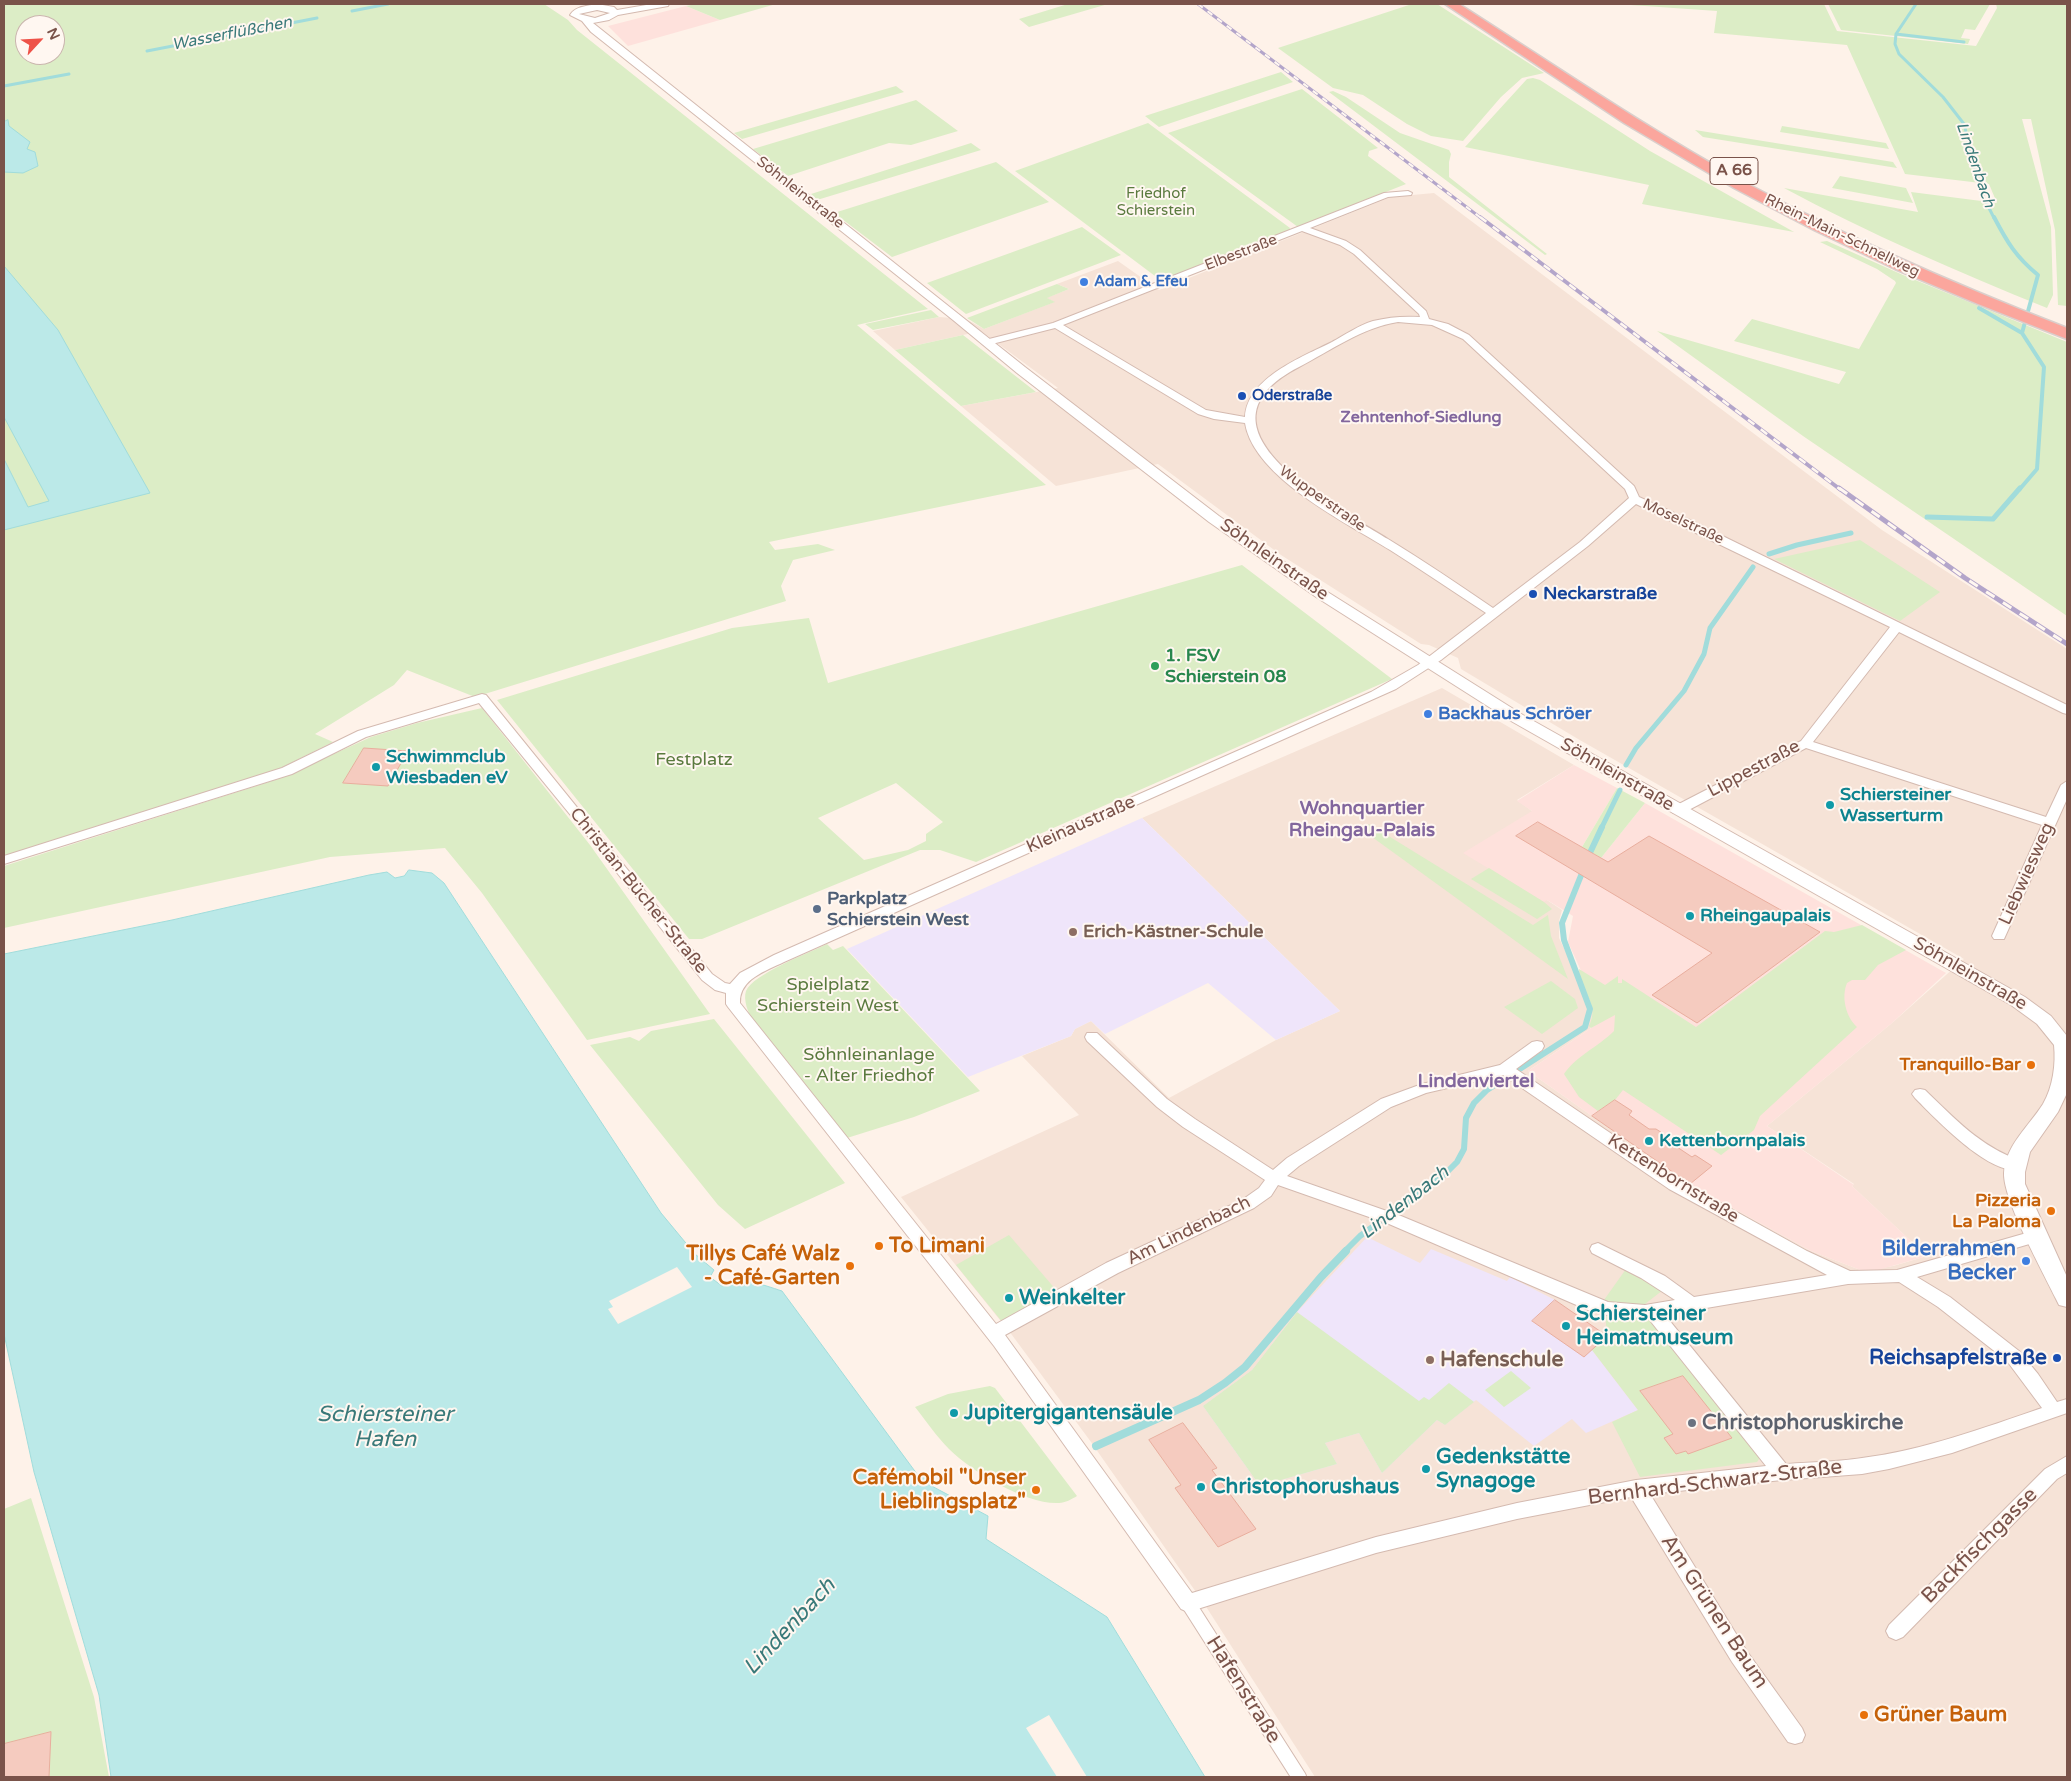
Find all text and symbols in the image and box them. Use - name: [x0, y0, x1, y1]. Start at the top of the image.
- water label: Wasserflüßchen: [170, 13, 294, 55]
- north arrow: [15, 15, 65, 65]
- text: N: [43, 25, 63, 43]
- water label: Lindenbach: [1951, 120, 1999, 210]
- street label: Söhnleinstraße: [753, 153, 847, 233]
- road number: A 66: [1710, 158, 1758, 185]
- park label: Friedhof Schierstein: [1117, 185, 1195, 220]
- street label: Rhein-Main-Schnellweg: [1762, 191, 1922, 281]
- street label: Elbestraße: [1202, 231, 1280, 275]
- place label: Adam & Efeu: [1094, 273, 1188, 291]
- marker: Adam & Efeu: [1078, 276, 1090, 288]
- place label: Oderstraße: [1252, 387, 1332, 405]
- marker: Oderstraße: [1236, 390, 1248, 402]
- district label: Zehntenhof-Siedlung: [1340, 408, 1502, 428]
- street label: Wupperstraße: [1275, 463, 1369, 535]
- street label: Moselstraße: [1640, 495, 1726, 549]
- street label: Söhnleinstraße: [1216, 515, 1332, 605]
- place label: Neckarstraße: [1543, 583, 1657, 605]
- marker: Neckarstraße: [1527, 588, 1539, 600]
- place label: 1. FSV Schierstein 08: [1165, 645, 1286, 688]
- marker: 1. FSV Schierstein 08: [1149, 660, 1161, 672]
- place label: Backhaus Schröer: [1438, 703, 1592, 725]
- marker: Backhaus Schröer: [1422, 708, 1434, 720]
- street label: Söhnleinstraße: [1556, 734, 1678, 816]
- street label: Lippestraße: [1704, 736, 1804, 802]
- place label: Schwimmclub Wiesbaden eV: [386, 746, 508, 789]
- park label: Festplatz: [655, 749, 733, 771]
- marker: Schwimmclub Wiesbaden eV: [370, 761, 382, 773]
- place label: Schiersteiner Wasserturm: [1840, 784, 1951, 826]
- street label: Kleinaustraße: [1023, 791, 1139, 859]
- district label: Wohnquartier Rheingau-Palais: [1289, 798, 1435, 842]
- marker: Schiersteiner Wasserturm: [1824, 799, 1836, 811]
- street label: Christian-Bücher-Straße: [565, 804, 711, 978]
- street label: Liebwiesweg: [1995, 820, 2059, 928]
- place label: Parkplatz Schierstein West: [827, 888, 969, 931]
- marker: Parkplatz Schierstein West: [811, 903, 823, 915]
- place label: Rheingaupalais: [1700, 905, 1831, 927]
- marker: Rheingaupalais: [1684, 910, 1696, 922]
- place label: Erich-Kästner-Schule: [1083, 921, 1264, 943]
- marker: Erich-Kästner-Schule: [1067, 926, 1079, 938]
- street label: Söhnleinstraße: [1909, 933, 2031, 1015]
- park label: Spielplatz Schierstein West: [757, 974, 899, 1016]
- park label: Söhnleinanlage - Alter Friedhof: [803, 1044, 935, 1086]
- place label: Tranquillo-Bar: [1900, 1054, 2021, 1076]
- marker: Tranquillo-Bar: [2025, 1059, 2037, 1071]
- district label: Lindenviertel: [1418, 1071, 1534, 1093]
- street label: Kettenbornstraße: [1603, 1130, 1743, 1228]
- place label: Kettenbornpalais: [1659, 1130, 1805, 1152]
- marker: Kettenbornpalais: [1643, 1135, 1655, 1147]
- water label: Lindenbach: [1356, 1161, 1454, 1245]
- place label: Pizzeria La Paloma: [1952, 1190, 2041, 1232]
- street label: Am Lindenbach: [1124, 1192, 1254, 1270]
- marker: Pizzeria La Paloma: [2045, 1205, 2057, 1217]
- place label: To Limani: [889, 1233, 985, 1259]
- place label: Bilderrahmen Becker: [1881, 1236, 2016, 1286]
- marker: To Limani: [873, 1240, 885, 1252]
- place label: Tillys Café Walz - Café-Garten: [686, 1241, 840, 1291]
- marker: Bilderrahmen Becker: [2020, 1255, 2032, 1267]
- marker: Tillys Café Walz - Café-Garten: [844, 1260, 856, 1272]
- place label: Weinkelter: [1019, 1285, 1125, 1311]
- marker: Weinkelter: [1003, 1292, 1015, 1304]
- place label: Schiersteiner Heimatmuseum: [1576, 1301, 1734, 1351]
- marker: Schiersteiner Heimatmuseum: [1560, 1320, 1572, 1332]
- place label: Reichsapfelstraße: [1869, 1345, 2047, 1371]
- place label: Hafenschule: [1440, 1347, 1563, 1373]
- marker: Reichsapfelstraße: [2051, 1352, 2063, 1364]
- marker: Hafenschule: [1424, 1354, 1436, 1366]
- place label: Jupitergigantensäule: [964, 1400, 1173, 1426]
- water label: Schiersteiner Hafen: [317, 1402, 453, 1454]
- marker: Jupitergigantensäule: [948, 1407, 960, 1419]
- place label: Christophoruskirche: [1702, 1410, 1903, 1436]
- marker: Christophoruskirche: [1686, 1417, 1698, 1429]
- place label: Gedenkstätte Synagoge: [1436, 1444, 1570, 1494]
- street label: Bernhard-Schwarz-Straße: [1586, 1455, 1844, 1511]
- marker: Gedenkstätte Synagoge: [1420, 1463, 1432, 1475]
- place label: Cafémobil "Unser Lieblingsplatz": [852, 1465, 1026, 1515]
- place label: Christophorushaus: [1211, 1474, 1399, 1500]
- marker: Christophorushaus: [1195, 1481, 1207, 1493]
- street label: Backfischgasse: [1917, 1483, 2043, 1609]
- marker: Cafémobil "Unser Lieblingsplatz": [1030, 1484, 1042, 1496]
- street label: Am Grünen Baum: [1655, 1530, 1773, 1694]
- water label: Lindenbach: [739, 1573, 841, 1681]
- street label: Hafenstraße: [1200, 1632, 1286, 1748]
- place label: Grüner Baum: [1874, 1702, 2007, 1728]
- marker: Grüner Baum: [1858, 1709, 1870, 1721]

